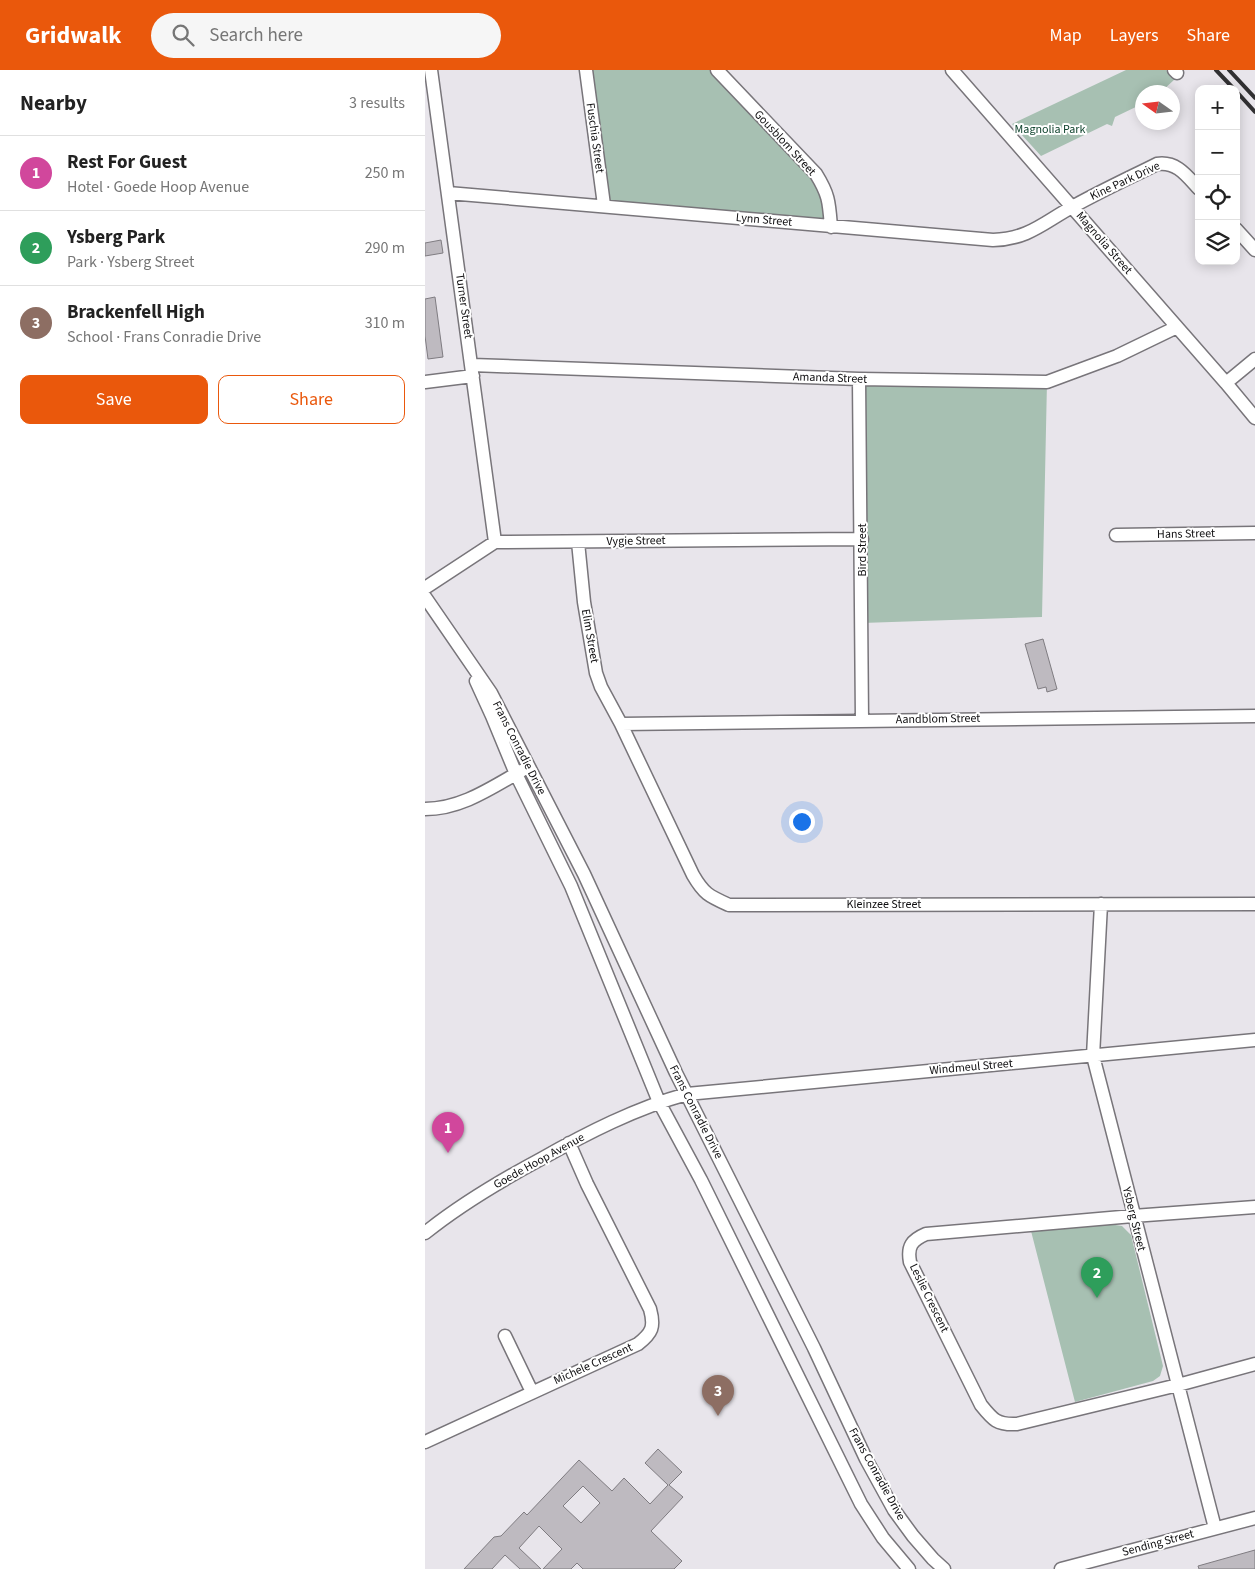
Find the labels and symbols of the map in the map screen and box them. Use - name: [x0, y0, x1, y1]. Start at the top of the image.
- north arrow: [1135, 85, 1180, 130]
- street label: Fuschia Street: [582, 102, 608, 174]
- street label: Gousblom Street: [750, 106, 820, 180]
- park label: Magnolia Park: [1015, 121, 1085, 138]
- street label: Kine Park Drive: [1087, 157, 1163, 205]
- street label: Magnolia Street: [1072, 208, 1136, 278]
- street label: Lynn Street: [735, 209, 793, 231]
- street label: Turner Street: [451, 272, 477, 340]
- street label: Amanda Street: [793, 368, 867, 388]
- street label: Bird Street: [854, 523, 871, 577]
- street label: Hans Street: [1157, 525, 1215, 543]
- street label: Vygie Street: [606, 532, 666, 550]
- street label: Elim Street: [577, 608, 603, 664]
- street label: Frans Conradie Drive: [488, 698, 550, 798]
- street label: Aandblom Street: [896, 710, 980, 728]
- your location: [789, 809, 815, 835]
- street label: Kleinzee Street: [847, 896, 921, 913]
- street label: Windmeul Street: [929, 1055, 1013, 1079]
- street label: Frans Conradie Drive: [665, 1062, 727, 1162]
- pin: 1: [432, 1112, 464, 1153]
- street label: Goede Hoop Avenue: [490, 1129, 588, 1193]
- street label: Ysberg Street: [1118, 1184, 1150, 1253]
- pin: 2: [1081, 1257, 1113, 1298]
- street label: Leslie Crescent: [905, 1261, 953, 1335]
- street label: Michele Crescent: [551, 1339, 635, 1389]
- pin: 3: [702, 1375, 734, 1416]
- street label: Frans Conradie Drive: [844, 1425, 910, 1523]
- street label: Sending Street: [1120, 1525, 1196, 1561]

